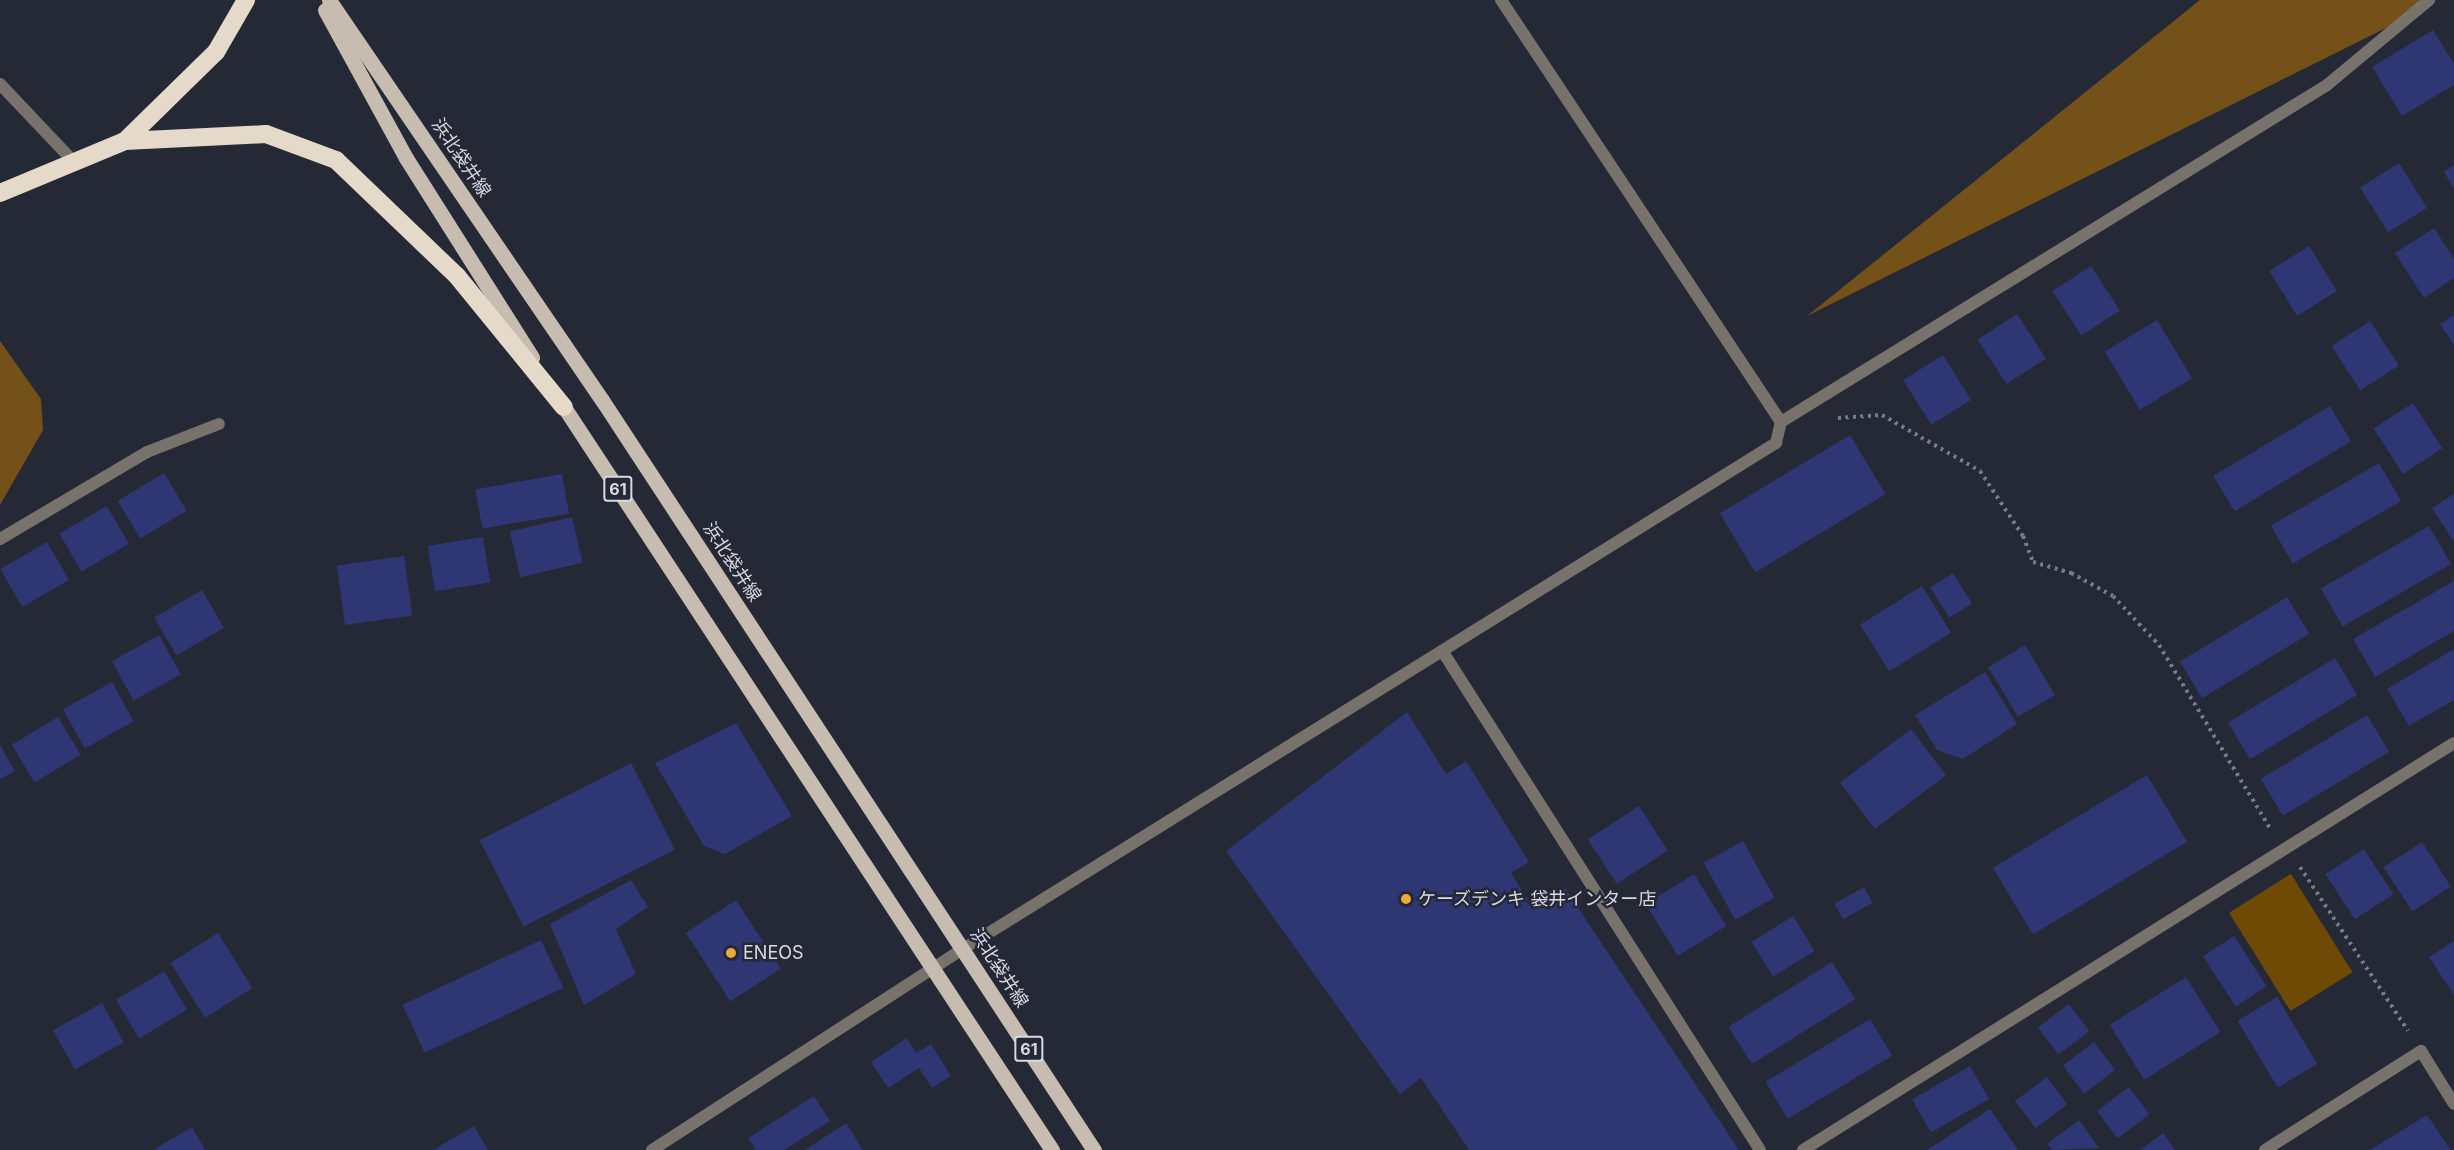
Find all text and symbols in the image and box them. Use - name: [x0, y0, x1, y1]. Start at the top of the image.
- street label: 浜北袋井線: [427, 115, 495, 201]
- road number: 61: [603, 476, 633, 502]
- street label: 浜北袋井線: [698, 518, 766, 606]
- place label: ケーズデンキ 袋井インター店: [1418, 888, 1657, 910]
- marker: ケーズデンキ 袋井インター店: [1399, 892, 1413, 906]
- street label: 浜北袋井線: [965, 924, 1033, 1012]
- place label: ENEOS: [743, 942, 804, 964]
- marker: ENEOS: [724, 946, 738, 960]
- road number: 61: [1014, 1036, 1044, 1062]

